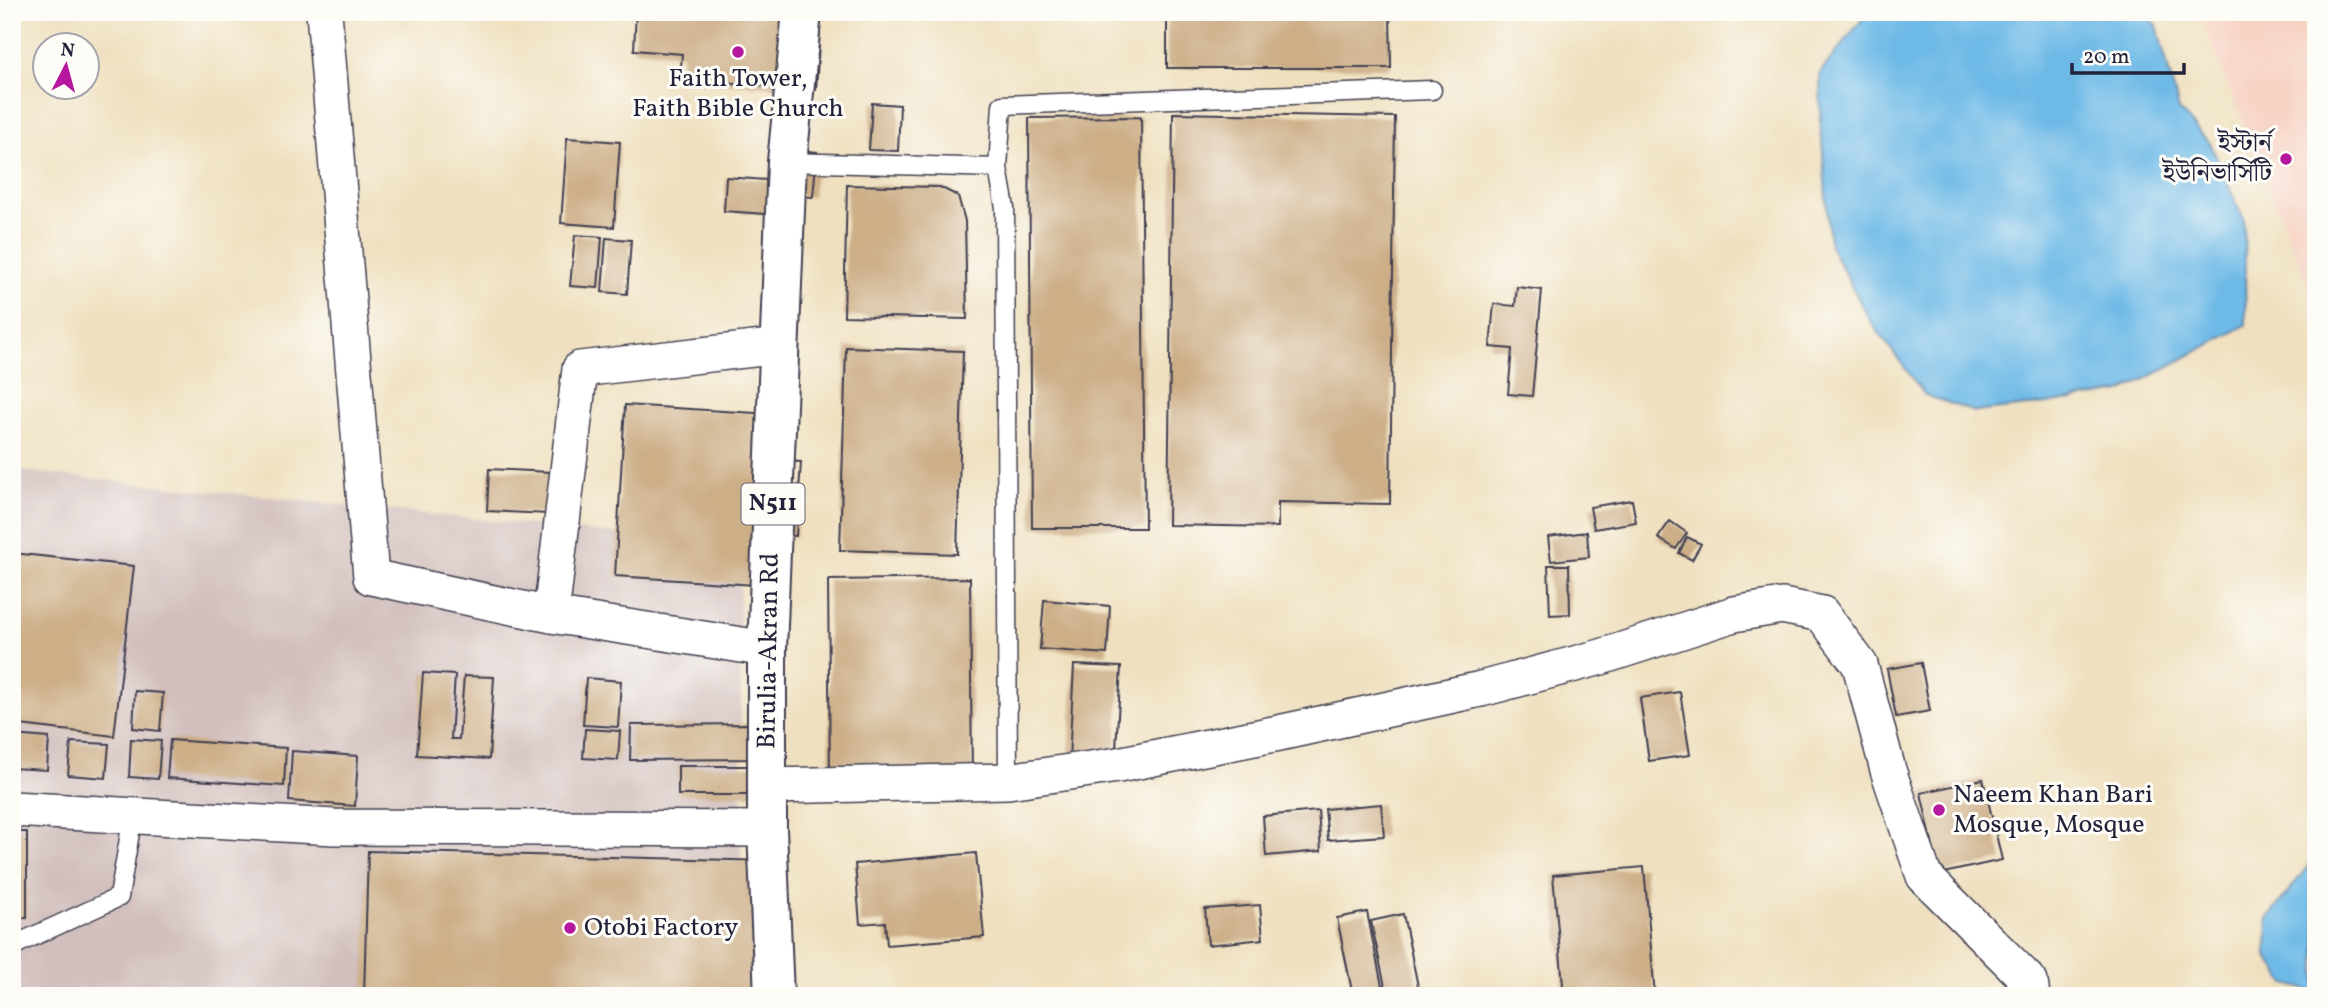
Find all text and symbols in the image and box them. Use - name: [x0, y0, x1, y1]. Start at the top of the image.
- north arrow: [32, 32, 102, 102]
- scale bar: [2072, 32, 2184, 76]
- text: N: [59, 37, 76, 65]
- text: 20 m: [2083, 43, 2129, 72]
- marker: Faith Tower, Faith Bible Church: [730, 44, 746, 60]
- place label: Faith Tower, Faith Bible Church: [632, 61, 844, 127]
- place label: ইস্টার্ন ইউনিভার্সিটি: [2162, 126, 2276, 192]
- marker: ইস্টার্ন ইউনিভার্সিটি: [2278, 151, 2294, 167]
- road number: N511: [742, 484, 804, 524]
- street label: Birulia-Akran Rd: [749, 552, 789, 750]
- place label: Naeem Khan Bari Mosque, Mosque: [1953, 777, 2153, 843]
- marker: Naeem Khan Bari Mosque, Mosque: [1931, 802, 1947, 818]
- place label: Otobi Factory: [584, 910, 738, 946]
- marker: Otobi Factory: [562, 920, 578, 936]

